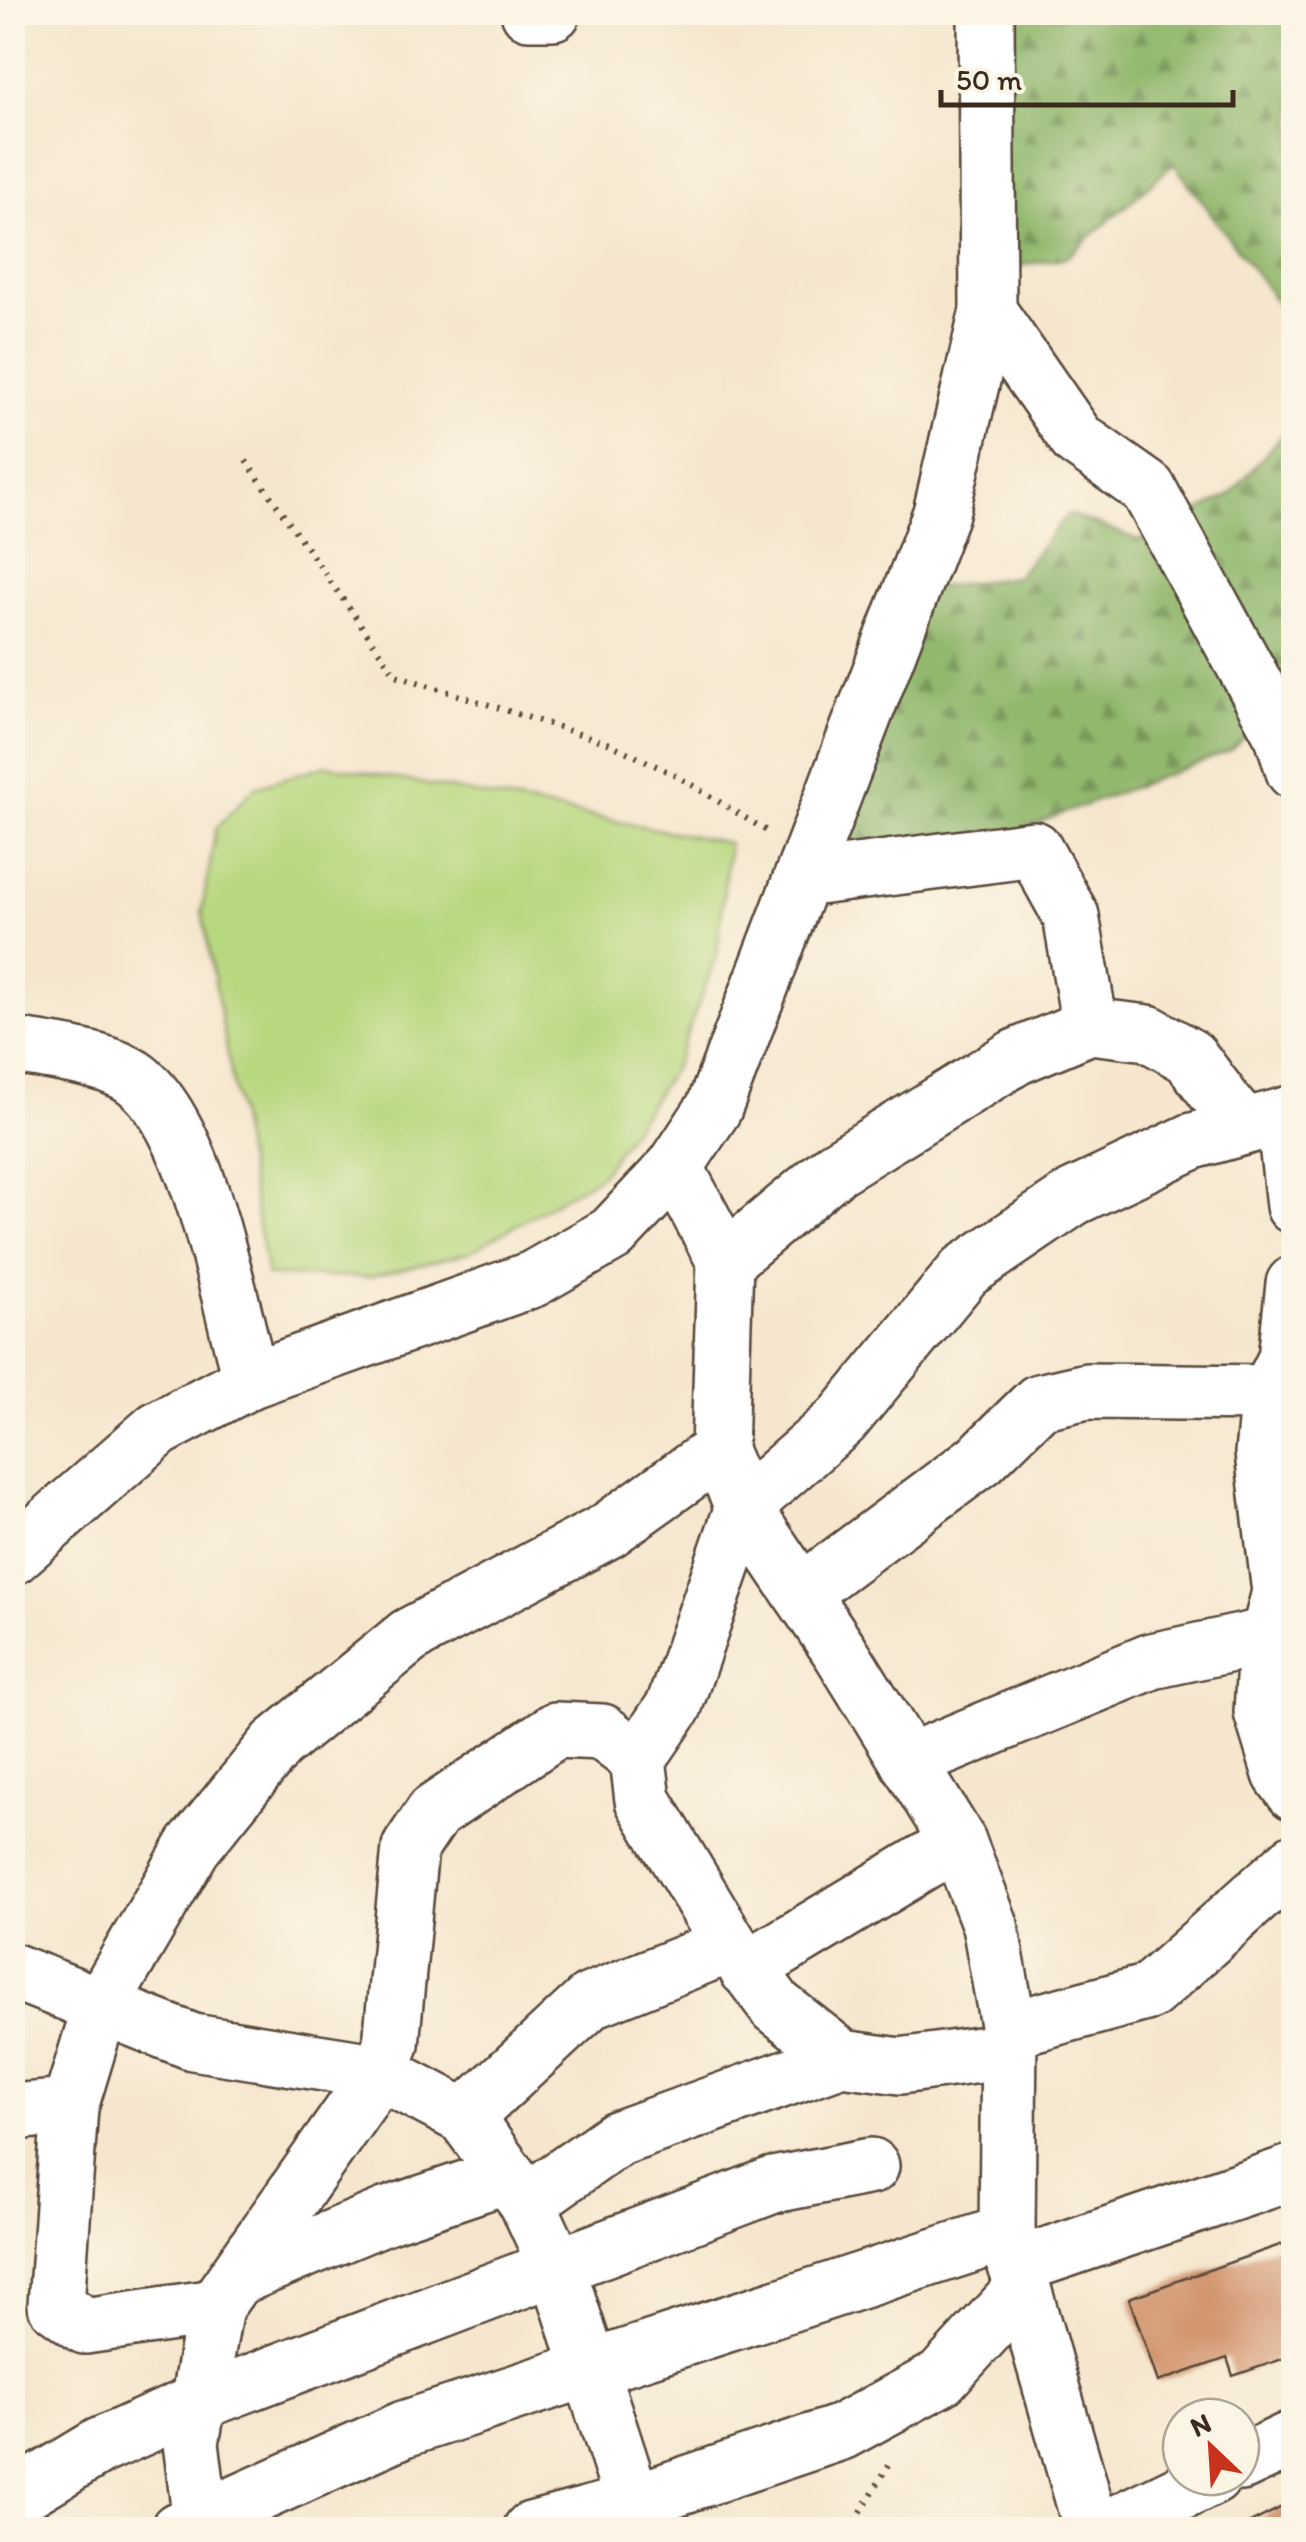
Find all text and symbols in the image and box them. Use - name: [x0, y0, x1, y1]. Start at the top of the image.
- scale bar: [941, 45, 1234, 107]
- text: 50 m: [956, 61, 1022, 98]
- north arrow: [1161, 2397, 1261, 2497]
- text: N: [1185, 2405, 1216, 2444]

